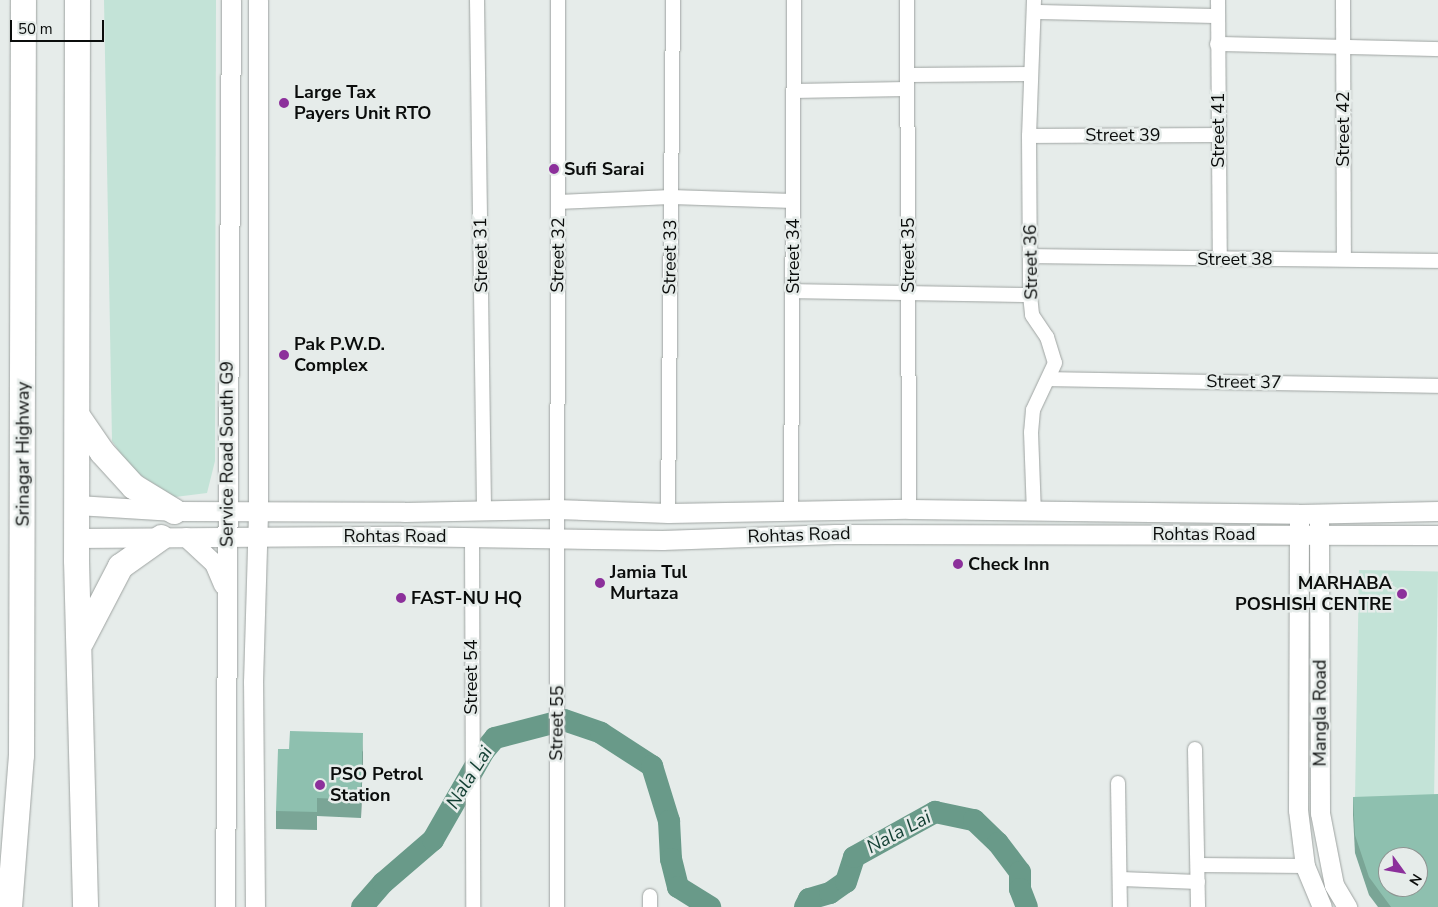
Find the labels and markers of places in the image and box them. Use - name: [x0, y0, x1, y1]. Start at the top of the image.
- place label: Large Tax Payers Unit RTO: [294, 82, 431, 125]
- marker: Large Tax Payers Unit RTO: [278, 97, 290, 109]
- place label: Sufi Sarai: [564, 158, 644, 180]
- marker: Sufi Sarai: [548, 163, 560, 175]
- place label: Pak P.W.D. Complex: [294, 334, 385, 376]
- marker: Pak P.W.D. Complex: [278, 349, 290, 361]
- place label: Check Inn: [968, 553, 1050, 575]
- marker: Check Inn: [952, 558, 964, 570]
- place label: Jamia Tul Murtaza: [610, 562, 687, 604]
- place label: MARHABA POSHISH CENTRE: [1235, 573, 1392, 616]
- marker: Jamia Tul Murtaza: [594, 577, 606, 589]
- place label: FAST-NU HQ: [411, 587, 522, 609]
- marker: MARHABA POSHISH CENTRE: [1396, 588, 1408, 600]
- marker: FAST-NU HQ: [395, 592, 407, 604]
- place label: PSO Petrol Station: [330, 764, 423, 806]
- marker: PSO Petrol Station: [314, 779, 326, 791]

